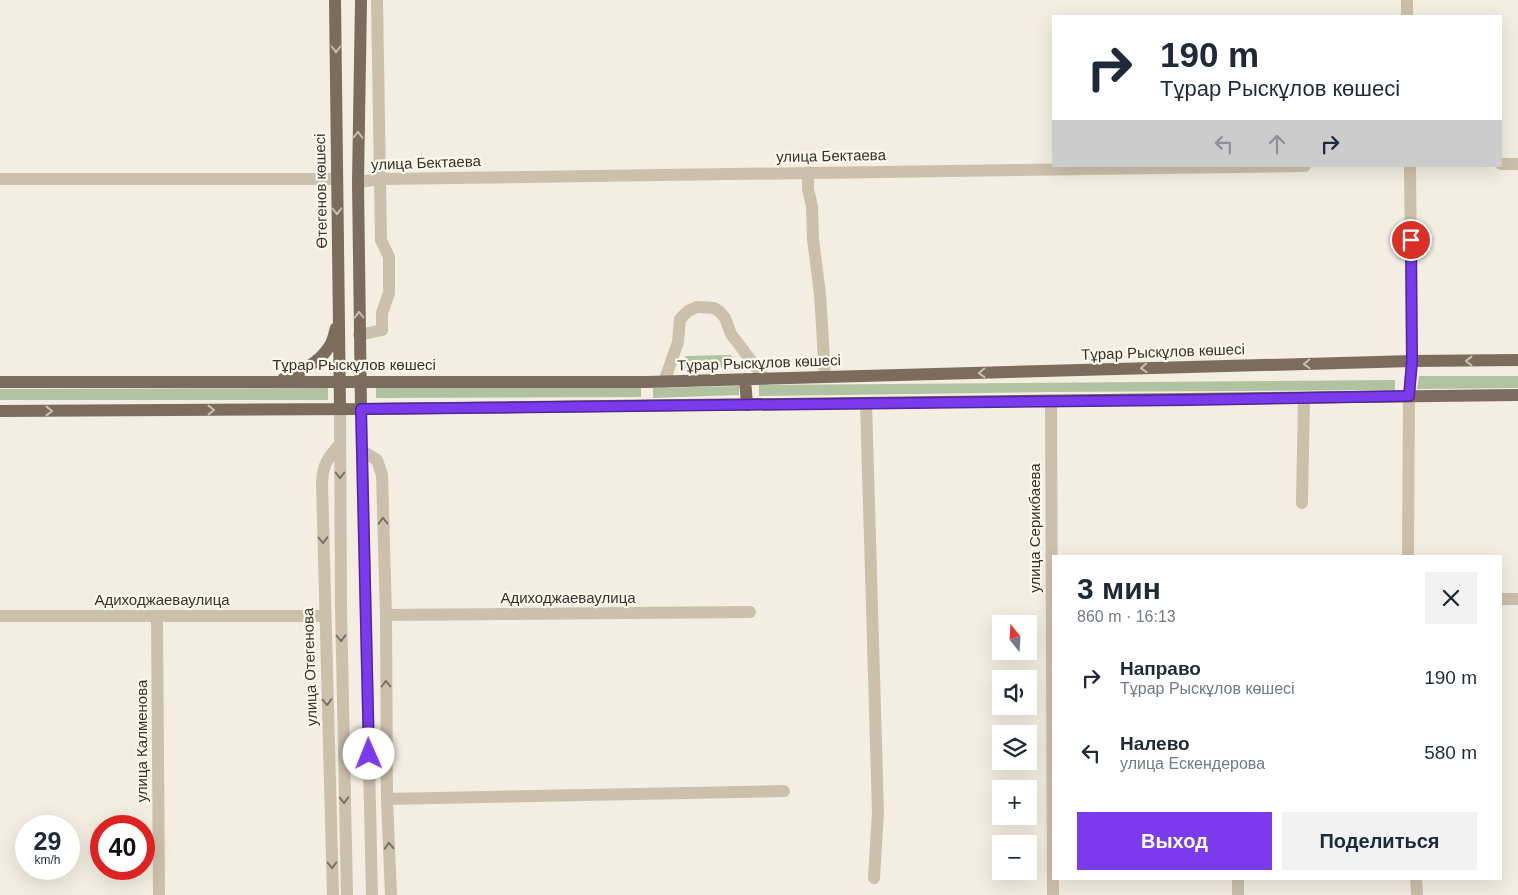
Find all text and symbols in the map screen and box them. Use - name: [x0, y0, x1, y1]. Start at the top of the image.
- icon: right: [1077, 35, 1142, 100]
- text: 190 m: [1160, 35, 1259, 74]
- one-way arrow: [331, 45, 341, 53]
- text: Тұрар Рыскұлов көшесі: [1160, 76, 1400, 101]
- icon: left: [1210, 130, 1238, 158]
- icon: ahead: [1263, 130, 1291, 158]
- icon: right: [1316, 130, 1344, 158]
- one-way arrow: [353, 131, 364, 139]
- street label: Өтегенов көшесі: [311, 133, 330, 249]
- street label: улица Бектаева: [776, 146, 887, 165]
- street label: улица Бектаева: [371, 152, 482, 173]
- one-way arrow: [332, 208, 342, 215]
- pin: [1390, 219, 1432, 261]
- icon: arrive: [1397, 226, 1425, 254]
- one-way arrow: [354, 311, 364, 318]
- street label: Тұрар Рыскұлов көшесі: [1081, 340, 1245, 363]
- street label: Тұрар Рыскұлов көшесі: [677, 351, 841, 374]
- street label: Тұрар Рыскұлов көшесі: [272, 356, 436, 373]
- one-way arrow: [1465, 356, 1473, 366]
- one-way arrow: [1303, 359, 1310, 369]
- one-way arrow: [1140, 363, 1148, 374]
- one-way arrow: [978, 368, 986, 378]
- one-way arrow: [208, 405, 215, 415]
- one-way arrow: [45, 406, 53, 416]
- street label: улица Серикбаева: [1026, 463, 1043, 593]
- one-way arrow: [335, 472, 345, 479]
- one-way arrow: [378, 517, 389, 525]
- one-way arrow: [318, 536, 328, 544]
- text: 3 мин: [1077, 572, 1161, 605]
- button: close: [1425, 572, 1477, 624]
- street label: Адиходжаеваулица: [500, 589, 636, 606]
- street label: Адиходжаеваулица: [94, 591, 230, 608]
- street label: улица Отегенова: [299, 607, 320, 726]
- text: 860 m · 16:13: [1077, 608, 1176, 625]
- north arrow: [992, 615, 1038, 660]
- map controls: [992, 615, 1037, 880]
- one-way arrow: [336, 634, 346, 642]
- text: Направо: [1120, 658, 1201, 679]
- icon: right: [1077, 664, 1105, 692]
- text: 190 m: [1424, 667, 1477, 688]
- button: sound: [992, 670, 1037, 715]
- street label: улица Калменова: [133, 679, 150, 802]
- one-way arrow: [381, 680, 391, 688]
- text: Тұрар Рыскұлов көшесі: [1120, 680, 1295, 697]
- one-way arrow: [322, 698, 332, 706]
- button: layers: [992, 725, 1037, 770]
- position arrow: [342, 727, 394, 779]
- text: Налево: [1120, 733, 1190, 754]
- icon: left: [1077, 739, 1105, 767]
- text: 580 m: [1424, 742, 1477, 763]
- text: улица Ескендерова: [1120, 755, 1265, 772]
- button: +: [992, 780, 1037, 825]
- one-way arrow: [339, 796, 350, 804]
- button: Выход: [1077, 812, 1272, 870]
- button: Поделиться: [1282, 812, 1477, 870]
- speed limit sign: 40: [90, 815, 155, 880]
- text: 29: [34, 827, 61, 855]
- button: −: [992, 835, 1037, 880]
- one-way arrow: [383, 842, 394, 850]
- text: km/h: [34, 853, 61, 867]
- one-way arrow: [327, 861, 337, 869]

